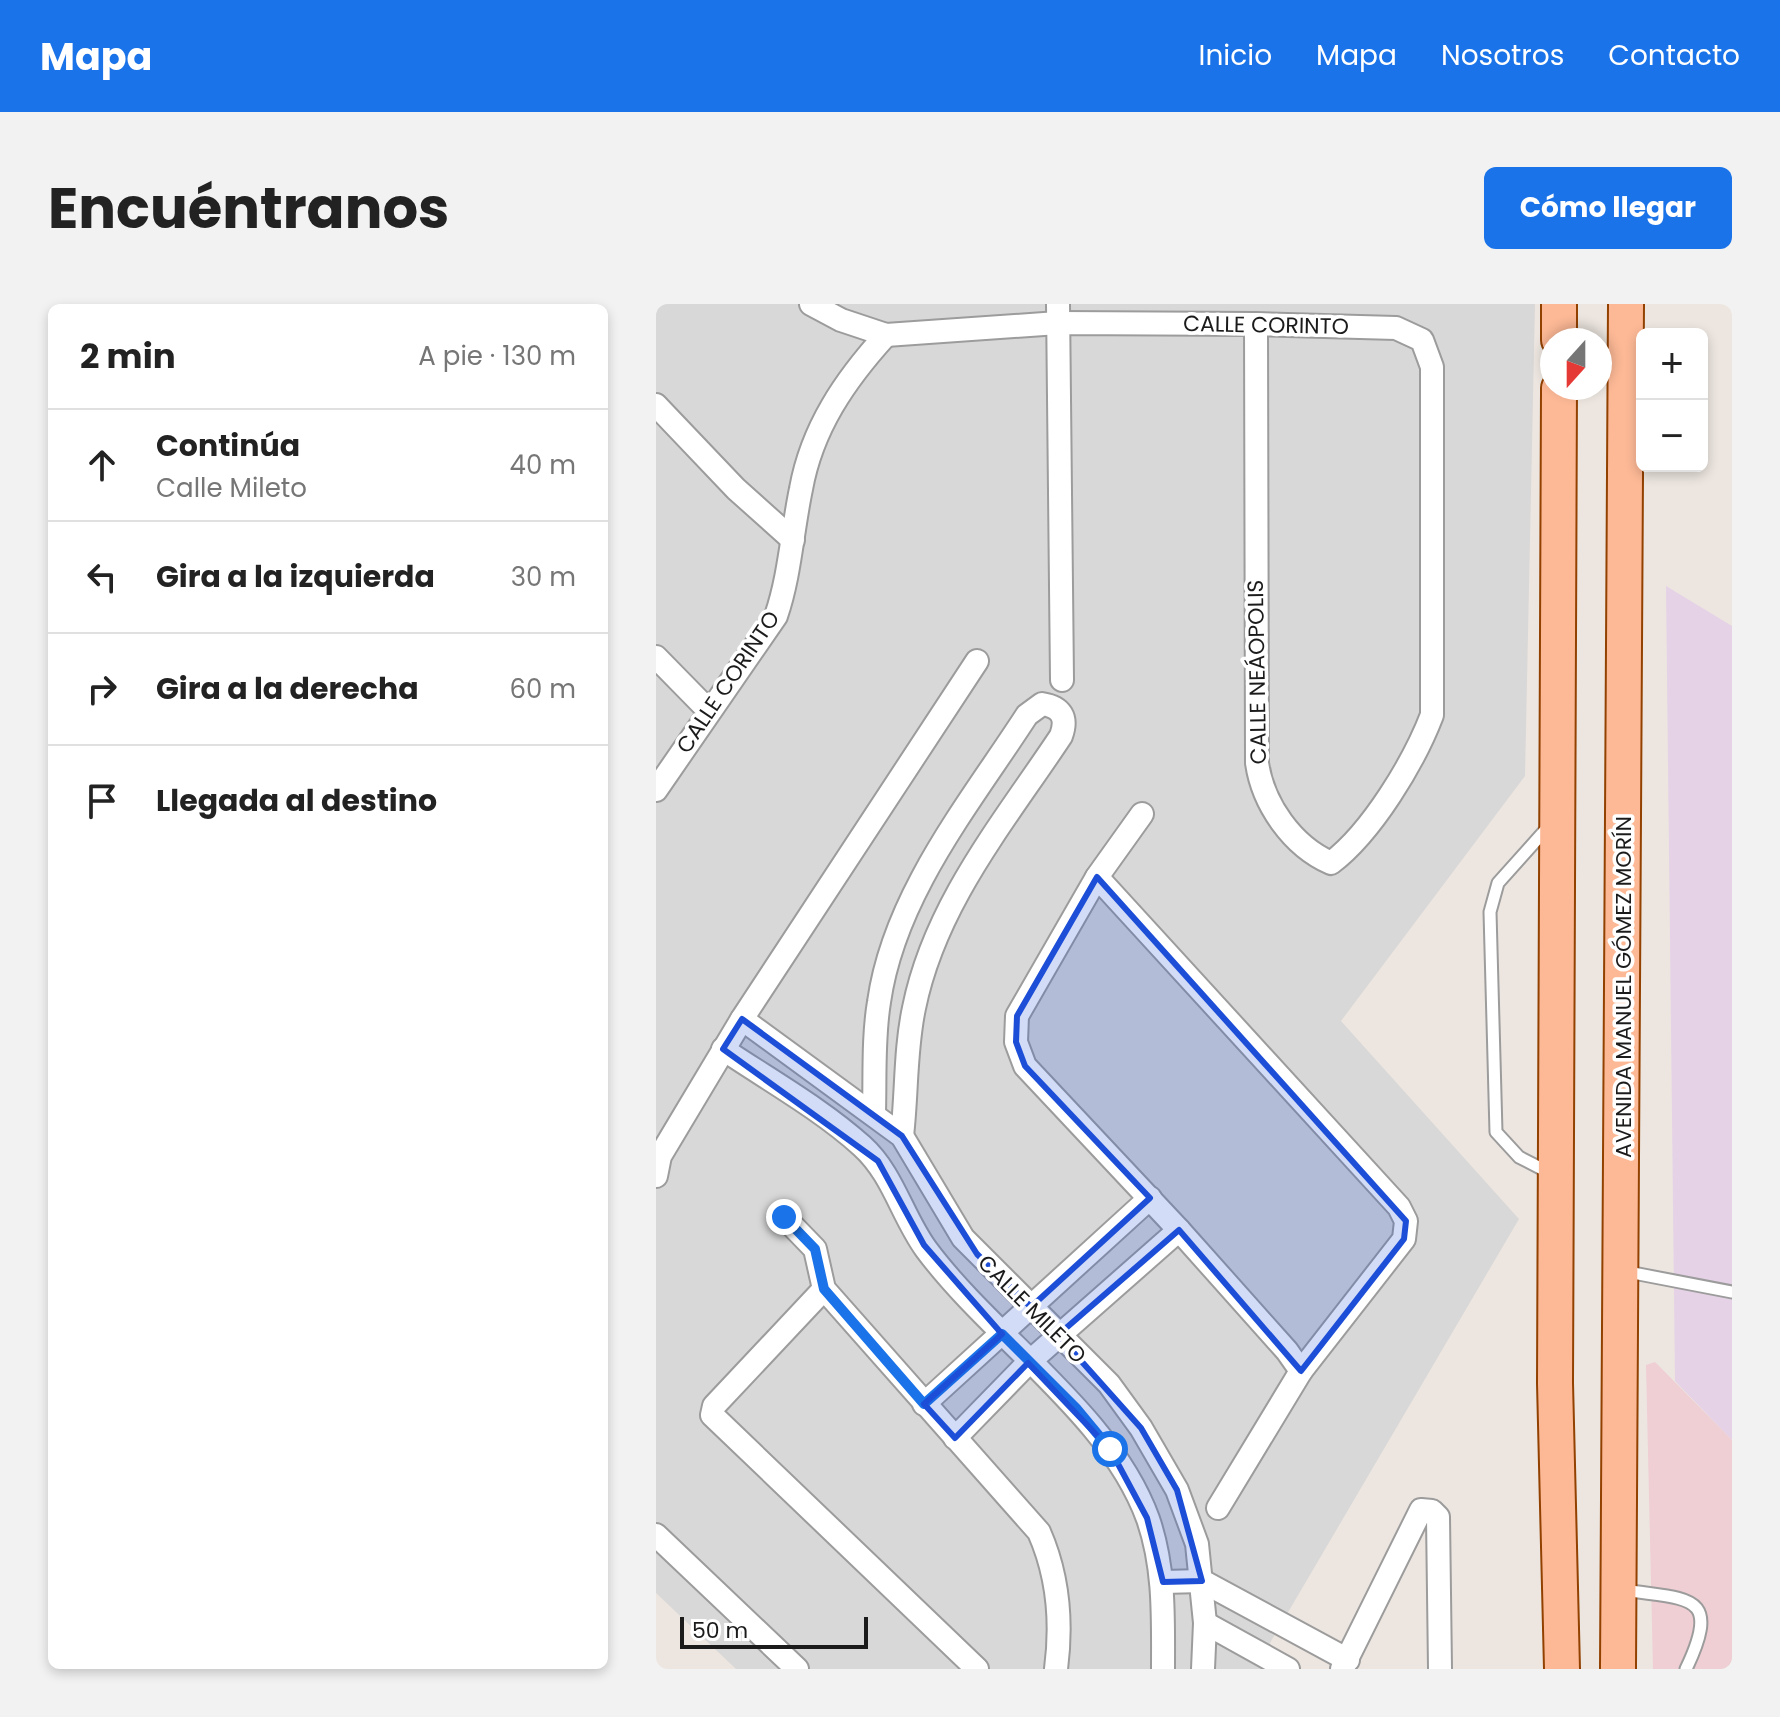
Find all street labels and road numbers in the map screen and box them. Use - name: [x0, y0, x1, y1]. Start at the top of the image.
- street label: CALLE CORINTO: [1183, 308, 1349, 342]
- street label: CALLE NEÁOPOLIS: [1240, 579, 1274, 765]
- street label: CALLE CORINTO: [669, 605, 787, 759]
- street label: AVENIDA MANUEL GÓMEZ MORÍN: [1608, 816, 1639, 1158]
- street label: CALLE MILETO: [971, 1248, 1093, 1370]

